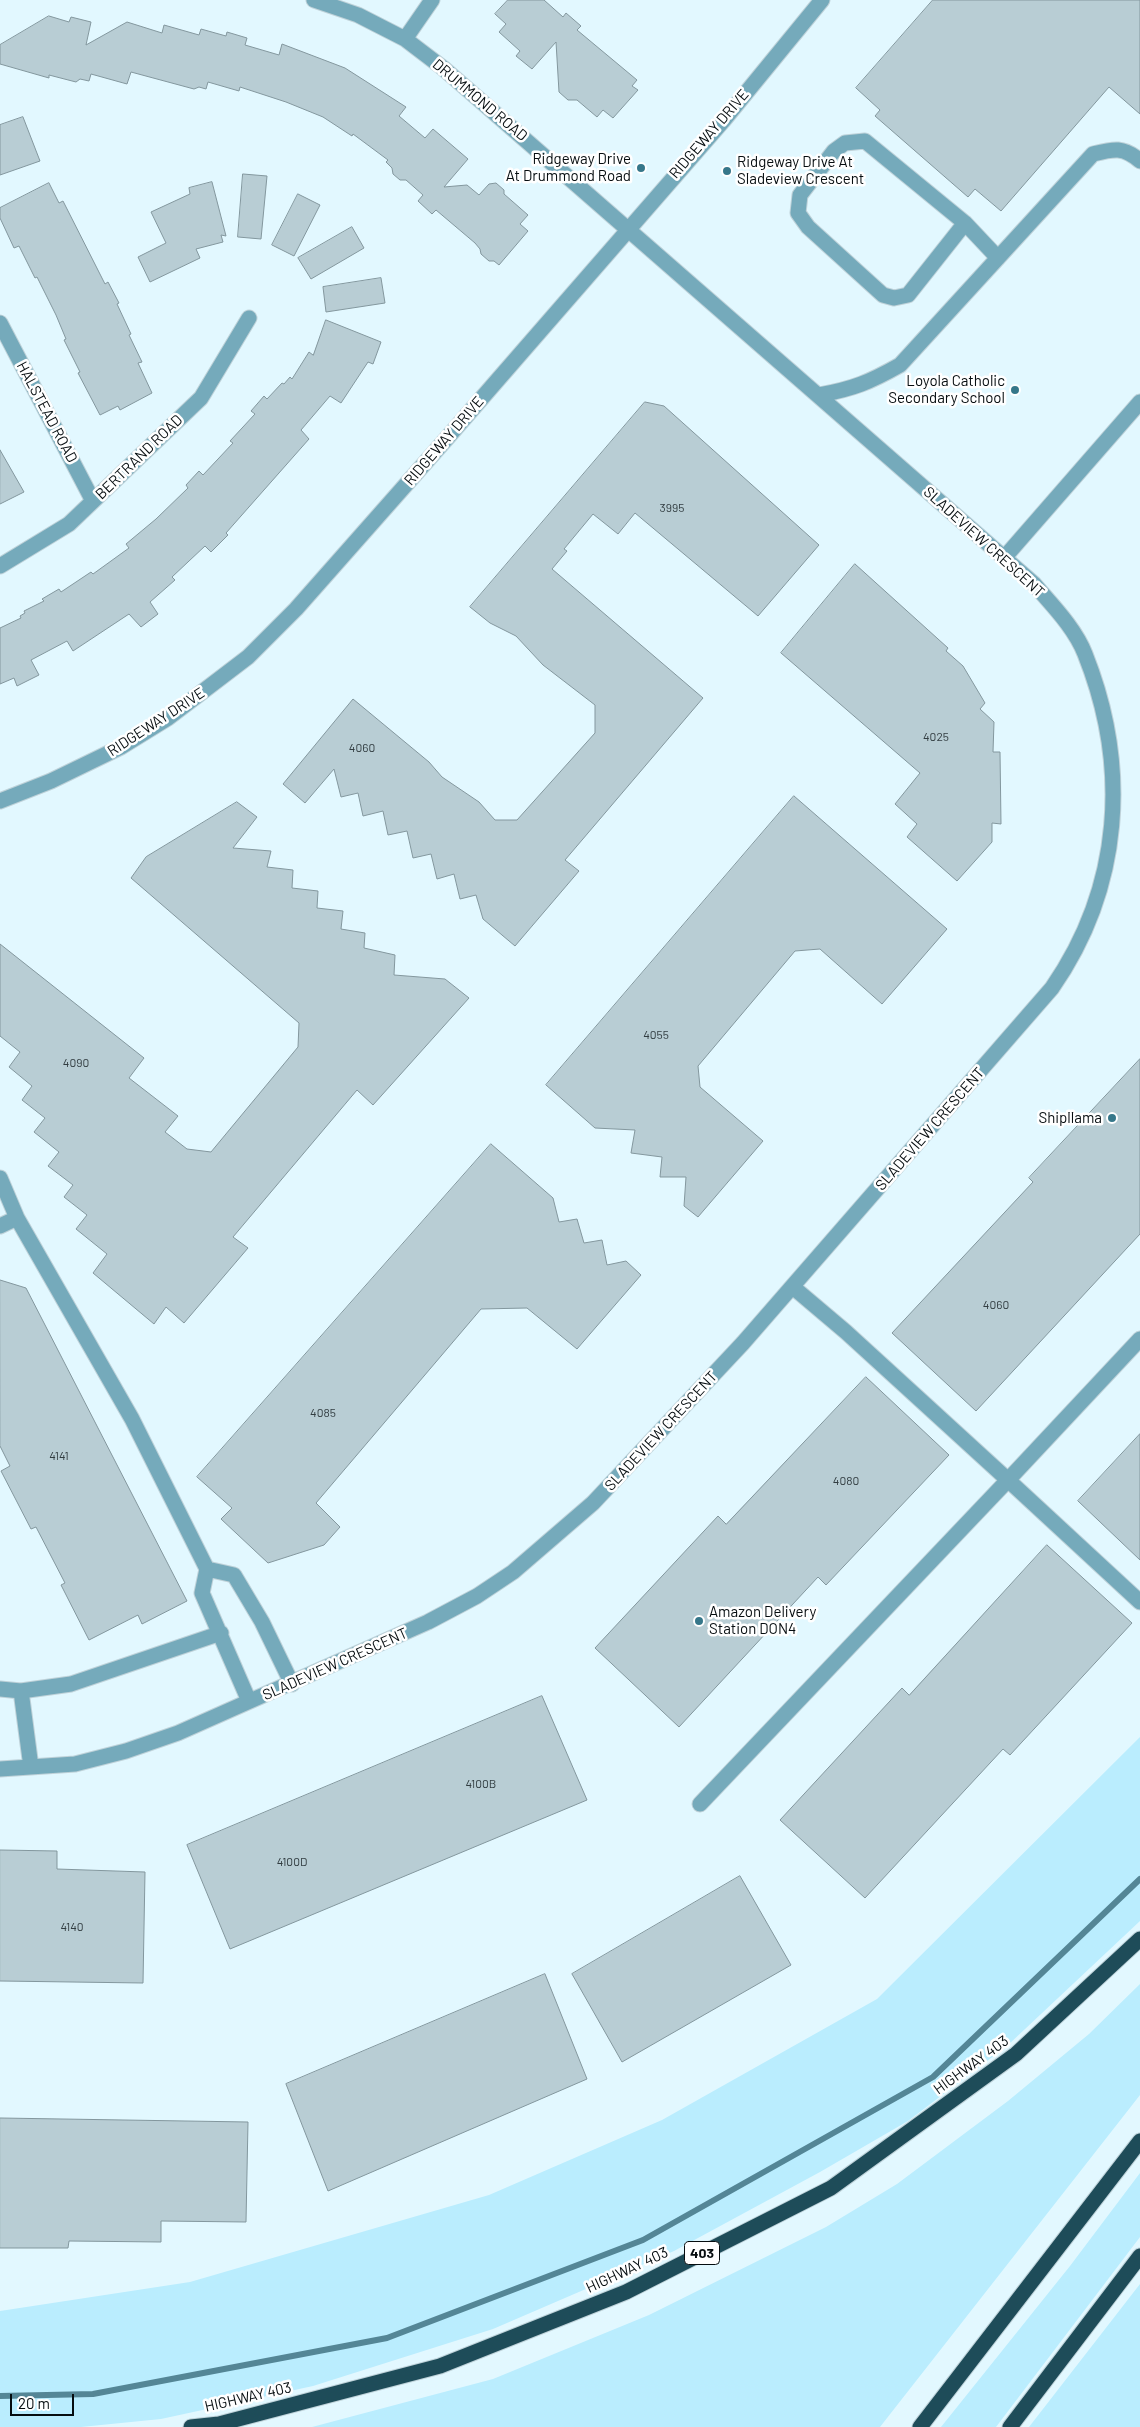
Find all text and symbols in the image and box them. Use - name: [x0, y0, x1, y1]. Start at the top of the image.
- street label: DRUMMOND ROAD: [429, 55, 531, 145]
- street label: RIDGEWAY DRIVE: [665, 86, 753, 182]
- place label: Ridgeway Drive At Drummond Road: [506, 150, 631, 185]
- place label: Ridgeway Drive At Sladeview Crescent: [737, 153, 864, 188]
- marker: Ridgeway Drive At Drummond Road: [635, 162, 647, 174]
- marker: Ridgeway Drive At Sladeview Crescent: [721, 165, 733, 177]
- street label: HALSTEAD ROAD: [13, 358, 81, 466]
- place label: Loyola Catholic Secondary School: [888, 372, 1005, 407]
- marker: Loyola Catholic Secondary School: [1009, 384, 1021, 396]
- street label: RIDGEWAY DRIVE: [400, 393, 488, 489]
- street label: BERTRAND ROAD: [92, 411, 186, 503]
- street label: SLADEVIEW CRESCENT: [920, 483, 1048, 601]
- house number: 3995: [660, 501, 684, 515]
- street label: RIDGEWAY DRIVE: [104, 684, 208, 760]
- house number: 4025: [923, 730, 949, 744]
- house number: 4060: [349, 741, 375, 755]
- house number: 4055: [643, 1028, 669, 1042]
- house number: 4090: [63, 1056, 89, 1070]
- street label: SLADEVIEW CRESCENT: [872, 1064, 988, 1194]
- place label: Shipllama: [1038, 1109, 1102, 1127]
- marker: Shipllama: [1106, 1112, 1118, 1124]
- house number: 4060: [983, 1298, 1009, 1312]
- street label: SLADEVIEW CRESCENT: [601, 1368, 721, 1494]
- house number: 4085: [310, 1406, 336, 1420]
- house number: 4141: [49, 1449, 69, 1463]
- house number: 4080: [833, 1474, 859, 1488]
- place label: Amazon Delivery Station DON4: [709, 1603, 816, 1638]
- marker: Amazon Delivery Station DON4: [693, 1615, 705, 1627]
- street label: SLADEVIEW CRESCENT: [260, 1624, 410, 1704]
- house number: 4100B: [466, 1777, 496, 1791]
- house number: 4100D: [277, 1855, 307, 1869]
- house number: 4140: [60, 1920, 84, 1934]
- street label: HIGHWAY 403: [930, 2032, 1012, 2098]
- road number: 403: [684, 2242, 720, 2264]
- street label: HIGHWAY 403: [583, 2243, 671, 2297]
- street label: HIGHWAY 403: [203, 2378, 293, 2416]
- scale bar: [12, 2384, 76, 2416]
- text: 20 m: [18, 2394, 50, 2412]

